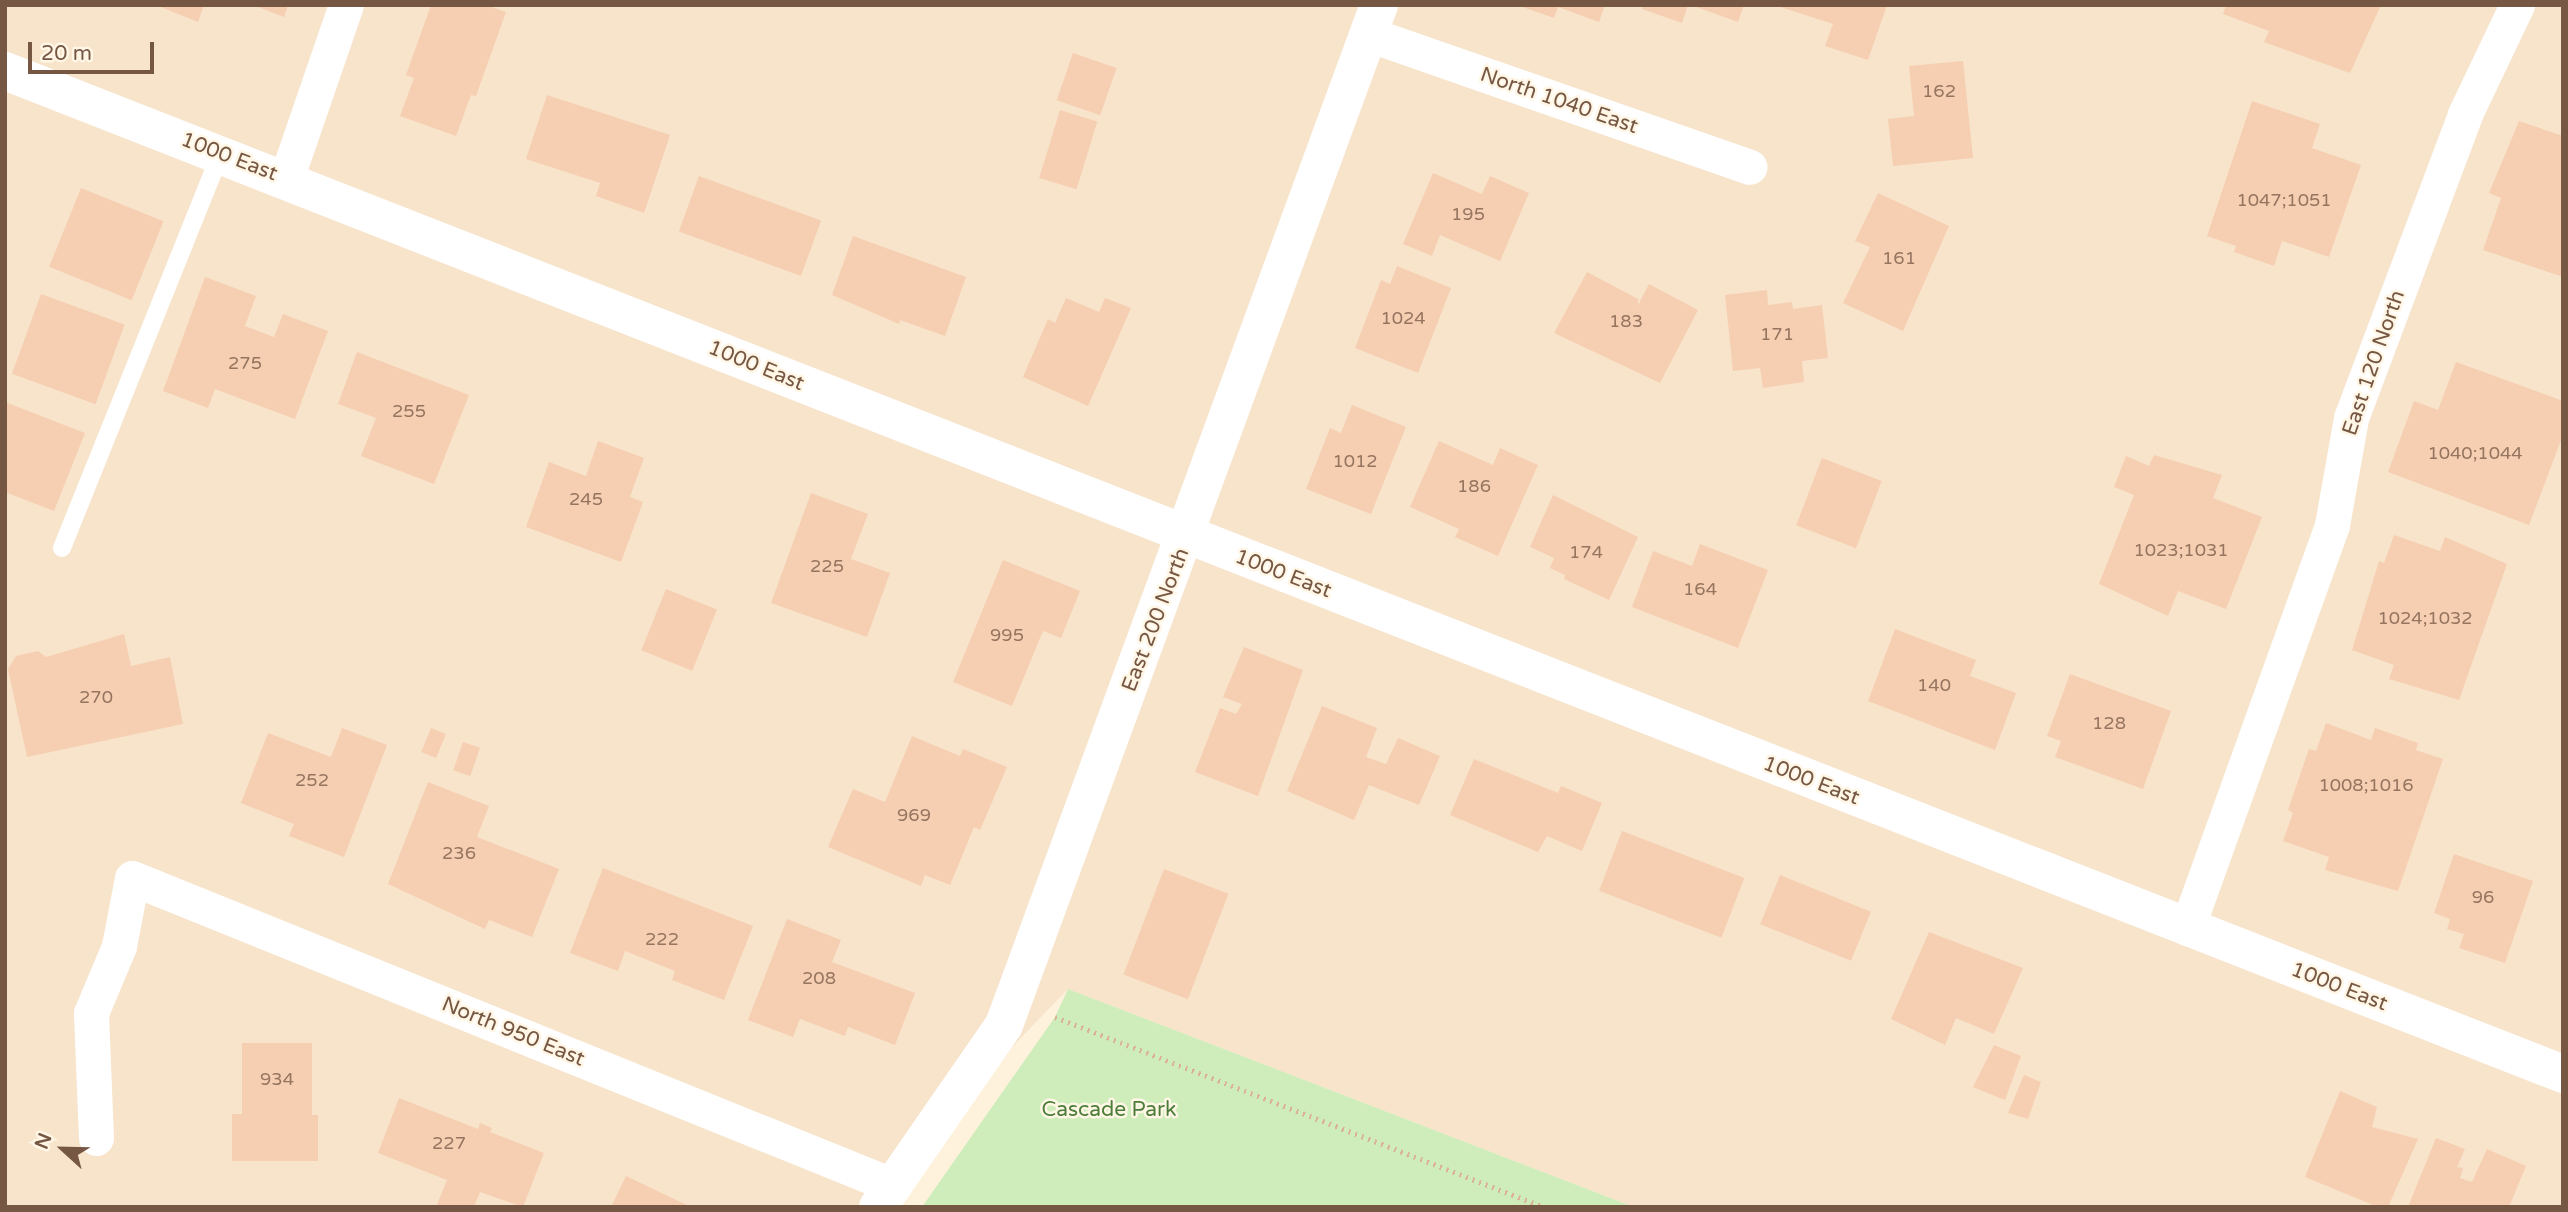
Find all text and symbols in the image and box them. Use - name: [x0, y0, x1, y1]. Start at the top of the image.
- scale bar: [32, 28, 158, 72]
- text: 20 m: [41, 41, 92, 66]
- street label: North 1040 East: [1477, 62, 1641, 140]
- house number: 162: [1922, 80, 1956, 102]
- street label: 1000 East: [177, 127, 281, 187]
- house number: 1047;1051: [2236, 189, 2332, 211]
- house number: 195: [1451, 203, 1485, 225]
- house number: 161: [1882, 247, 1916, 269]
- street label: East 120 North: [2337, 287, 2411, 439]
- house number: 1024: [1380, 307, 1426, 329]
- house number: 183: [1609, 310, 1643, 332]
- house number: 171: [1760, 323, 1794, 345]
- street label: 1000 East: [704, 335, 808, 397]
- house number: 275: [228, 352, 262, 374]
- house number: 255: [392, 400, 426, 422]
- house number: 1040;1044: [2427, 442, 2523, 464]
- house number: 1012: [1332, 450, 1378, 472]
- house number: 186: [1457, 475, 1491, 497]
- house number: 245: [569, 488, 603, 510]
- house number: 1023;1031: [2133, 539, 2229, 561]
- house number: 174: [1569, 541, 1603, 563]
- street label: 1000 East: [1231, 544, 1335, 604]
- street label: East 200 North: [1117, 545, 1195, 695]
- house number: 225: [810, 555, 844, 577]
- house number: 164: [1683, 578, 1717, 600]
- house number: 1024;1032: [2377, 607, 2473, 629]
- house number: 995: [990, 624, 1024, 646]
- house number: 140: [1917, 674, 1951, 696]
- house number: 270: [79, 686, 113, 708]
- house number: 128: [2092, 712, 2126, 734]
- street label: 1000 East: [1759, 751, 1863, 811]
- house number: 252: [295, 769, 329, 791]
- house number: 1008;1016: [2318, 774, 2414, 796]
- house number: 969: [897, 804, 931, 826]
- house number: 236: [442, 842, 476, 864]
- house number: 96: [2472, 886, 2494, 908]
- house number: 222: [645, 928, 679, 950]
- street label: 1000 East: [2287, 957, 2391, 1017]
- house number: 208: [802, 967, 836, 989]
- street label: North 950 East: [438, 992, 588, 1072]
- house number: 934: [260, 1068, 294, 1090]
- park label: Cascade Park: [1042, 1097, 1176, 1123]
- north arrow: [28, 1114, 98, 1184]
- text: N: [30, 1130, 57, 1152]
- house number: 227: [432, 1132, 466, 1154]

